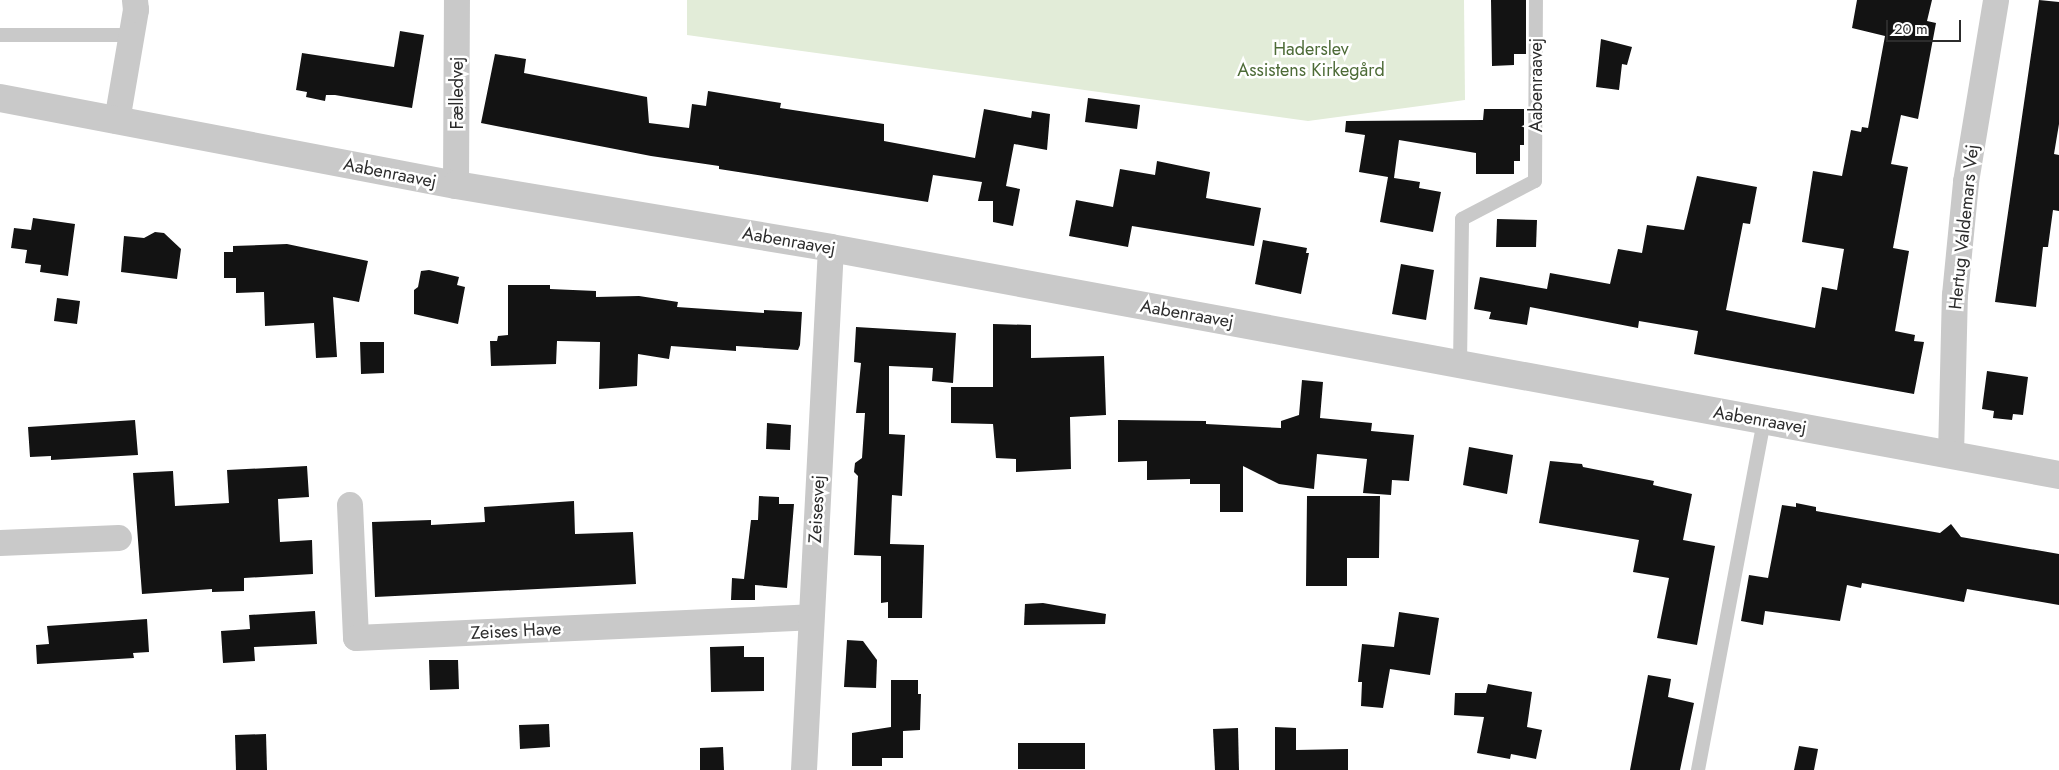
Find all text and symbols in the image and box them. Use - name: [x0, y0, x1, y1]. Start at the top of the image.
- scale bar: [1889, 10, 1964, 42]
- text: 20 m: [1894, 18, 1928, 40]
- street label: Aabenraavej: [1525, 38, 1547, 132]
- park label: Haderslev Assistens Kirkegård: [1237, 39, 1385, 82]
- street label: Fælledvej: [446, 56, 468, 130]
- street label: Hertug Valdemars Vej: [1945, 143, 1983, 311]
- street label: Aabenraavej: [342, 153, 438, 193]
- street label: Aabenraavej: [741, 222, 837, 260]
- street label: Aabenraavej: [1139, 295, 1235, 333]
- street label: Aabenraavej: [1712, 401, 1808, 439]
- street label: Zeisesvej: [804, 474, 830, 544]
- street label: Zeises Have: [470, 618, 562, 644]

